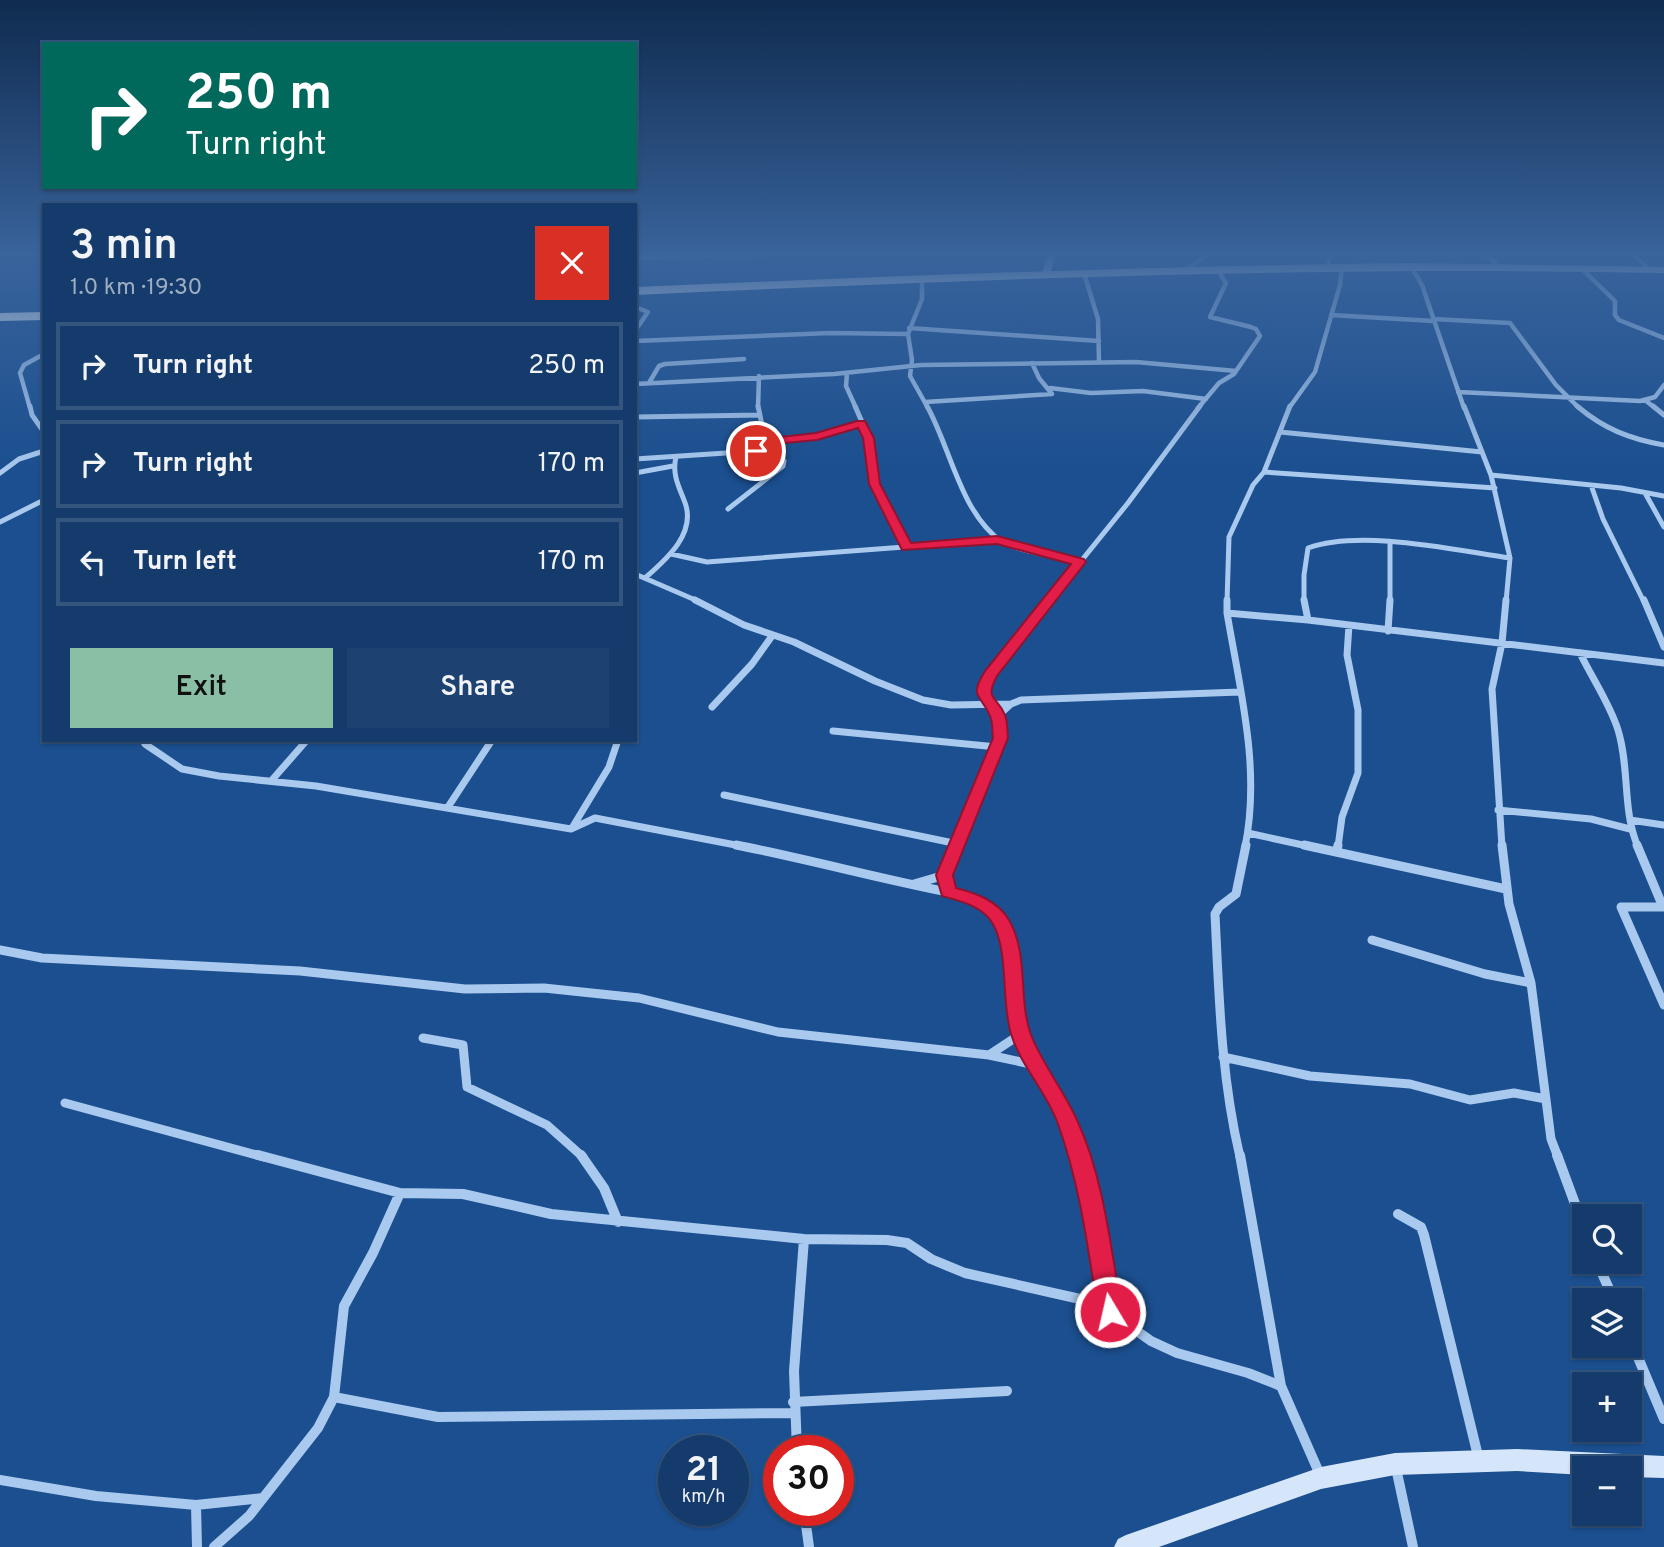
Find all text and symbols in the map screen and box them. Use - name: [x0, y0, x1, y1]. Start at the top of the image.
- text: 250 m: [185, 65, 332, 127]
- icon: right: [70, 70, 161, 161]
- text: Turn right: [185, 126, 327, 166]
- text: 3 min: [70, 221, 178, 274]
- button: close: [535, 226, 609, 300]
- text: 1.0 km · 19:30: [70, 274, 202, 303]
- icon: right: [74, 347, 112, 385]
- text: Turn right: [133, 350, 253, 383]
- text: 250 m: [528, 350, 605, 383]
- pin: [726, 421, 786, 481]
- icon: arrive: [737, 432, 775, 470]
- icon: right: [74, 445, 112, 483]
- text: Turn right: [133, 448, 253, 481]
- text: 170 m: [538, 448, 605, 481]
- icon: left: [74, 543, 112, 581]
- text: Turn left: [133, 546, 237, 579]
- text: 170 m: [538, 546, 605, 579]
- button: Exit: [70, 648, 333, 728]
- button: Share: [347, 648, 609, 728]
- map controls: [1572, 1204, 1642, 1526]
- button: search: [1572, 1204, 1642, 1274]
- position arrow: [1073, 1275, 1147, 1349]
- button: layers: [1572, 1288, 1642, 1358]
- button: +: [1572, 1372, 1642, 1442]
- speed limit sign: 30: [763, 1435, 854, 1526]
- text: 21: [686, 1449, 721, 1493]
- button: −: [1572, 1456, 1642, 1526]
- text: km/h: [682, 1486, 725, 1509]

